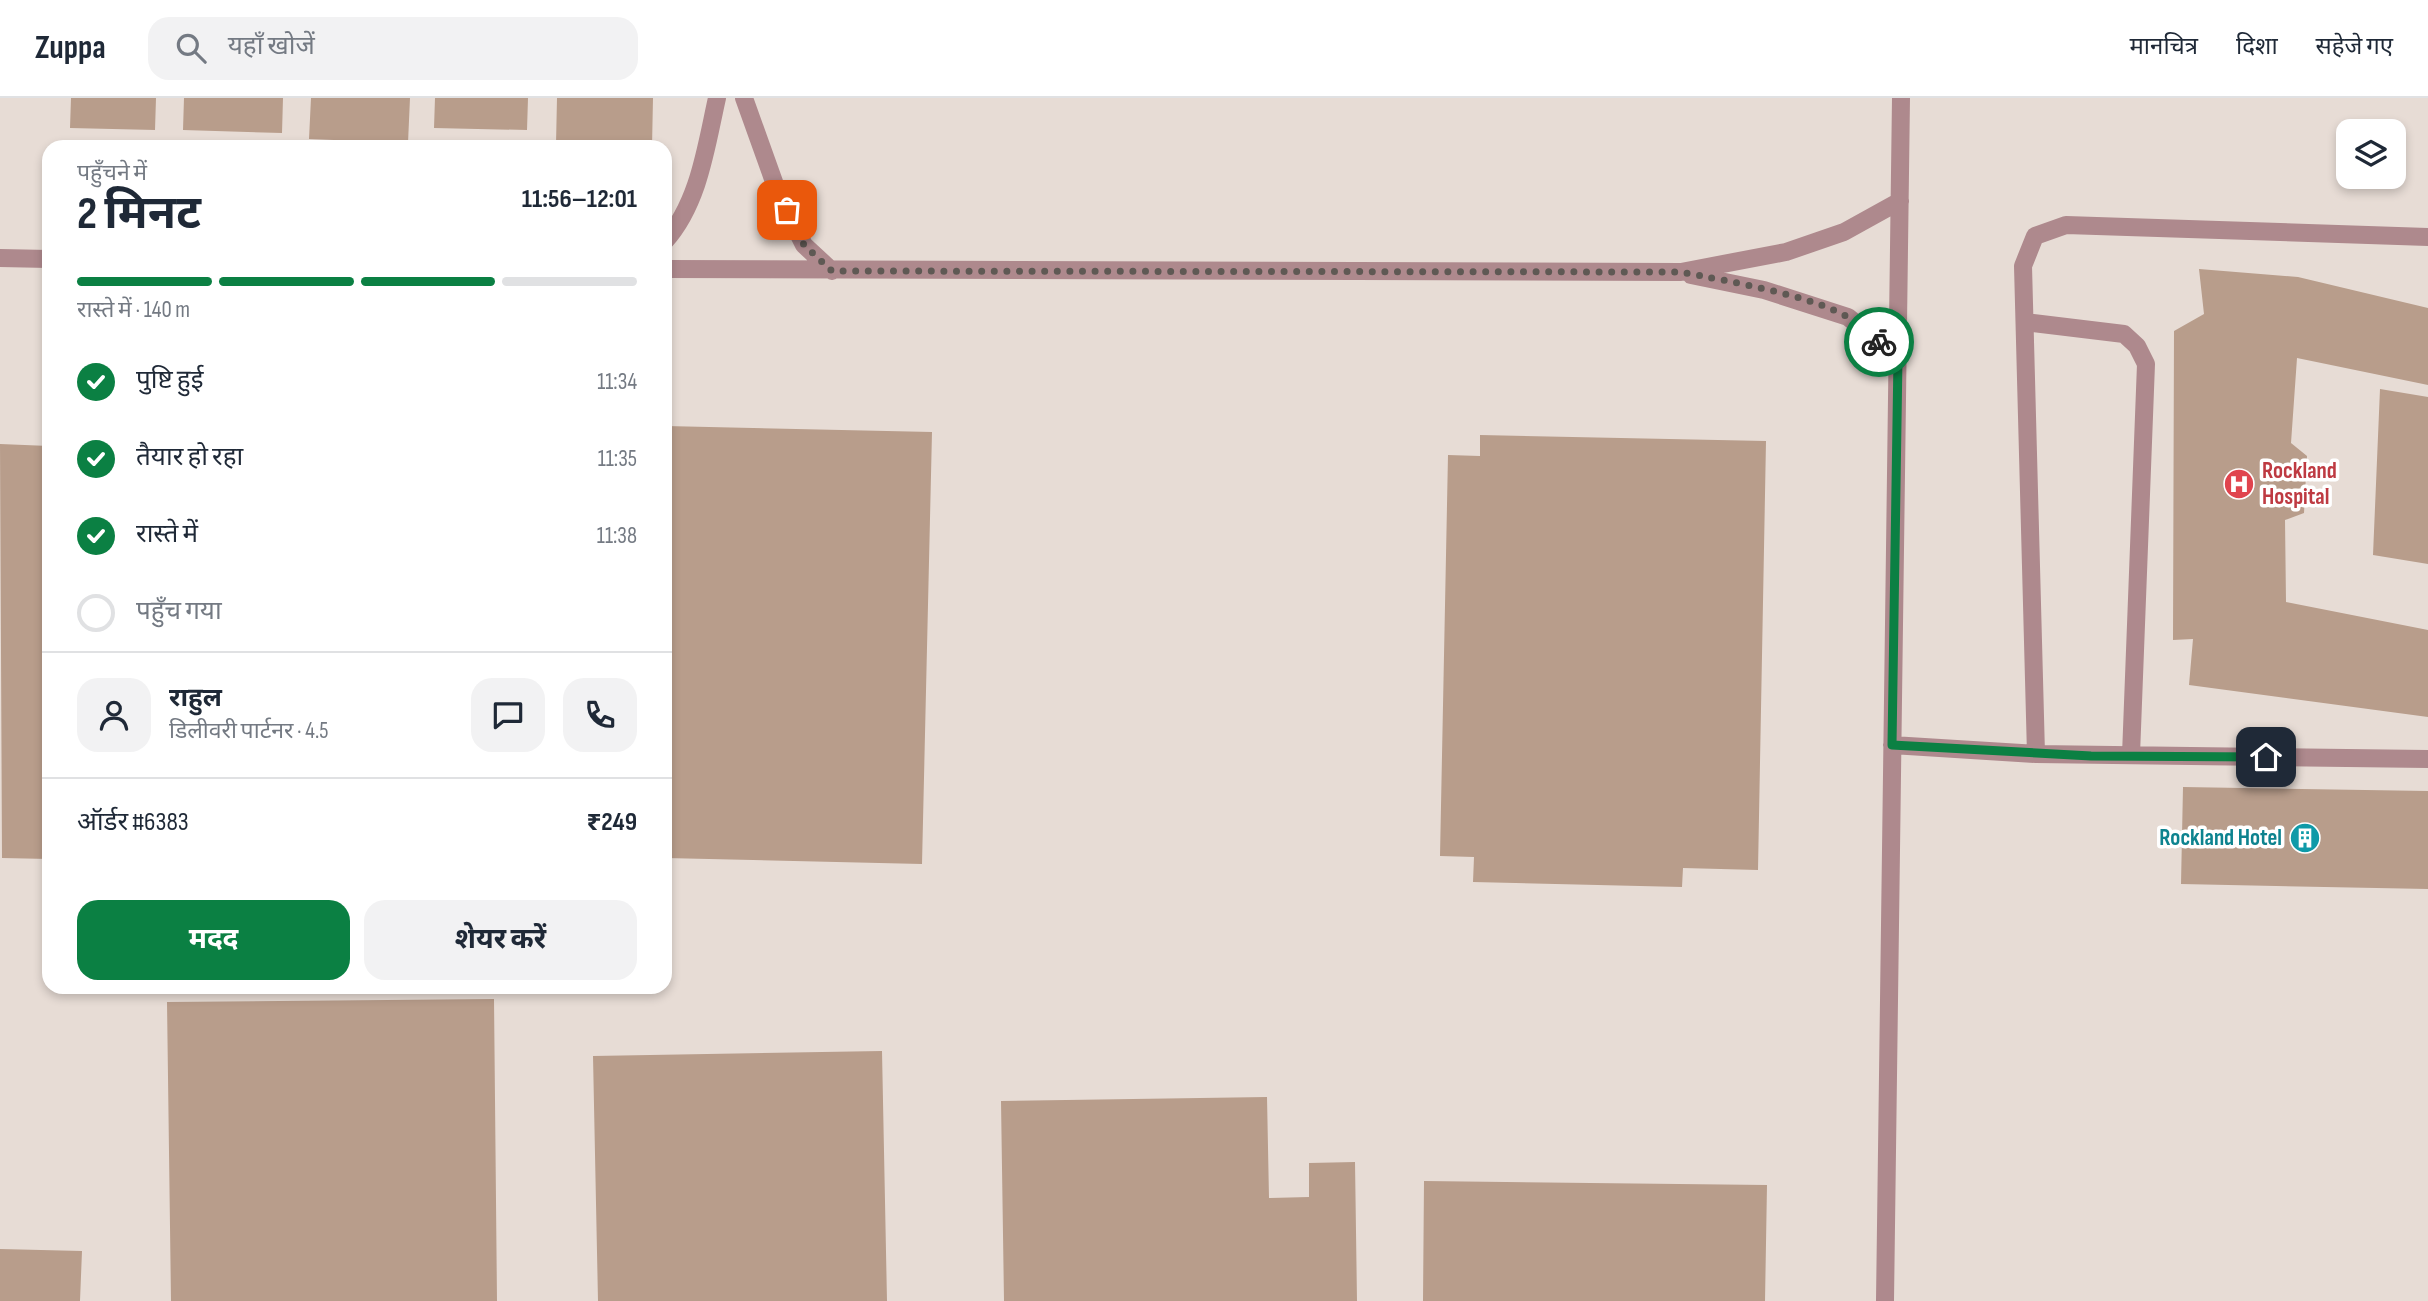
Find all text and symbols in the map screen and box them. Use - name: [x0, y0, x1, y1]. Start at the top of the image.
- search box: [148, 17, 638, 80]
- text: Zuppa: [35, 28, 106, 68]
- icon: search: [172, 29, 210, 67]
- text: यहाँ खोजें: [228, 31, 315, 62]
- text: मानचित्र: [2130, 32, 2198, 61]
- text: दिशा: [2236, 32, 2278, 61]
- text: सहेजे गए: [2316, 32, 2393, 61]
- map controls: [2336, 119, 2406, 189]
- button: layers: [2336, 119, 2406, 189]
- text: पहुँचने में: [77, 159, 147, 187]
- pin: [757, 180, 817, 240]
- text: 11:56–12:01: [522, 184, 637, 215]
- text: 2 मिनट: [77, 187, 201, 242]
- icon: bag: [768, 191, 806, 229]
- text: रास्ते में · 140 m: [77, 296, 190, 324]
- courier: [1844, 307, 1914, 377]
- icon: bike: [1860, 323, 1898, 361]
- icon: check: [77, 363, 115, 401]
- text: पुष्टि हुई: [136, 365, 203, 396]
- text: 11:34: [597, 368, 637, 396]
- icon: check: [77, 440, 115, 478]
- text: तैयार हो रहा: [136, 442, 243, 473]
- text: 11:35: [598, 445, 637, 473]
- place label: Rockland Hospital: [2262, 457, 2337, 511]
- hospital icon: Rockland Hospital: [2222, 467, 2256, 501]
- icon: check: [77, 517, 115, 555]
- text: रास्ते में: [136, 519, 198, 550]
- text: 11:38: [597, 522, 637, 550]
- text: पहुँच गया: [136, 596, 222, 627]
- button: person: [77, 678, 151, 752]
- button: chat: [471, 678, 545, 752]
- button: phone: [563, 678, 637, 752]
- text: राहुल: [169, 683, 222, 714]
- text: डिलीवरी पार्टनर · 4.5: [169, 717, 328, 745]
- pin: [2236, 727, 2296, 787]
- icon: home: [2247, 738, 2285, 776]
- text: ऑर्डर #6383: [77, 807, 189, 838]
- text: ₹249: [586, 807, 637, 838]
- building icon: Rockland Hotel: [2288, 821, 2322, 855]
- place label: Rockland Hotel: [2159, 824, 2282, 852]
- button: मदद: [77, 900, 350, 980]
- button: शेयर करें: [364, 900, 637, 980]

